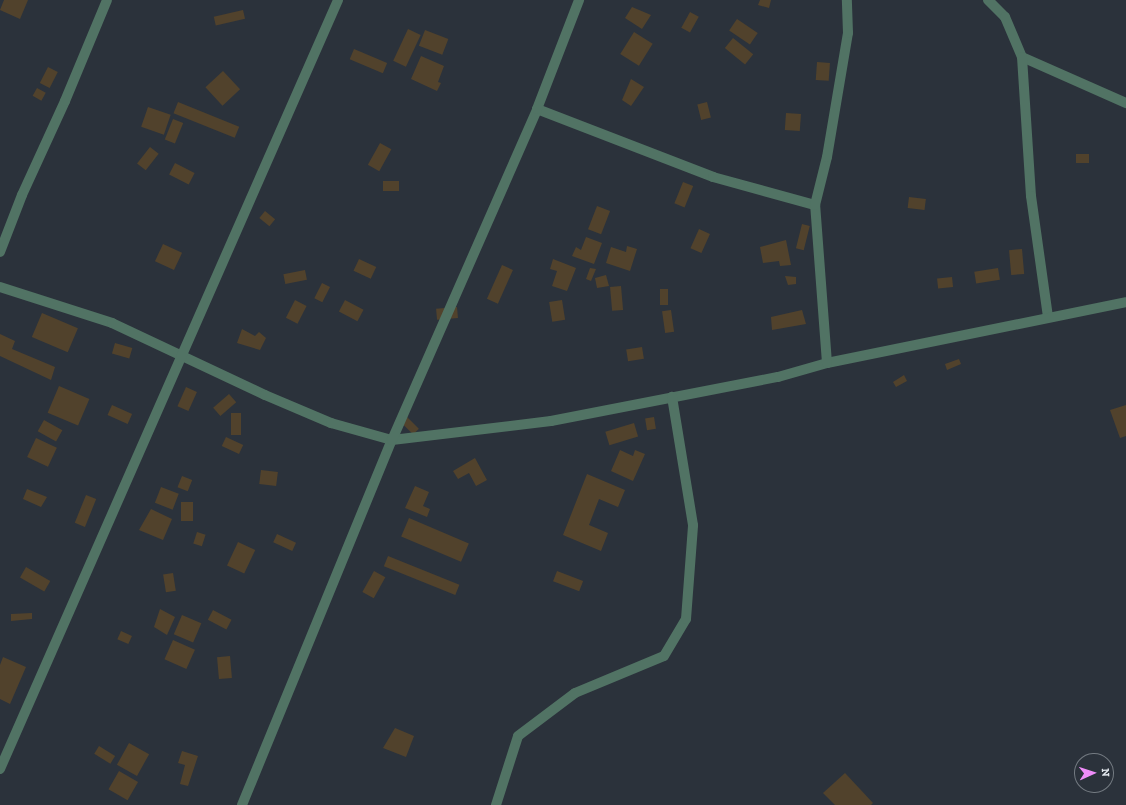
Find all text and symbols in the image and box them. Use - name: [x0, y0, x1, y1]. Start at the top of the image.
- north arrow: [1074, 753, 1114, 793]
- text: N: [1099, 768, 1112, 777]

